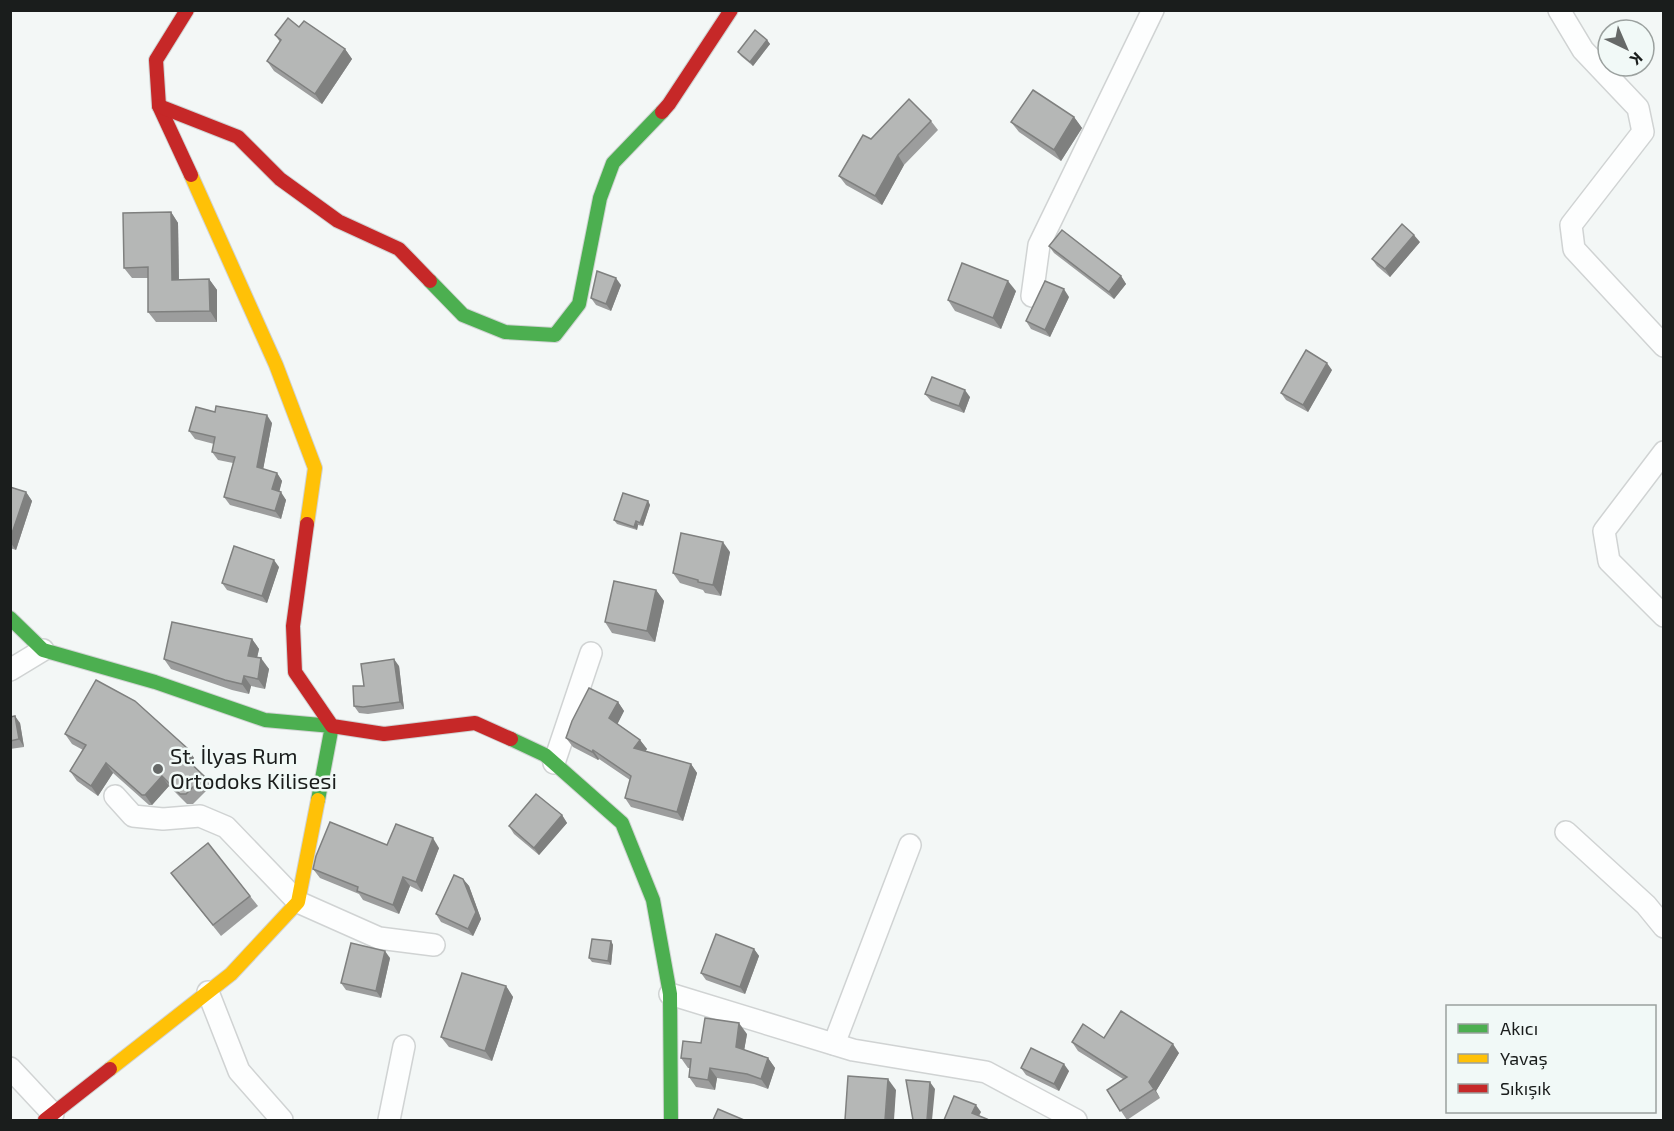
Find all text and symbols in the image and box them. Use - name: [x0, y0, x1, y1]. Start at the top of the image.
- north arrow: [1596, 18, 1656, 78]
- text: K: [1626, 49, 1647, 70]
- place label: St. İlyas Rum Ortodoks Kilisesi: [170, 742, 337, 793]
- marker: St. İlyas Rum Ortodoks Kilisesi: [151, 762, 165, 776]
- legend: [1446, 1005, 1656, 1113]
- text: Akıcı: [1500, 1017, 1538, 1039]
- text: Yavaş: [1500, 1047, 1548, 1070]
- text: Sıkışık: [1500, 1077, 1551, 1100]

